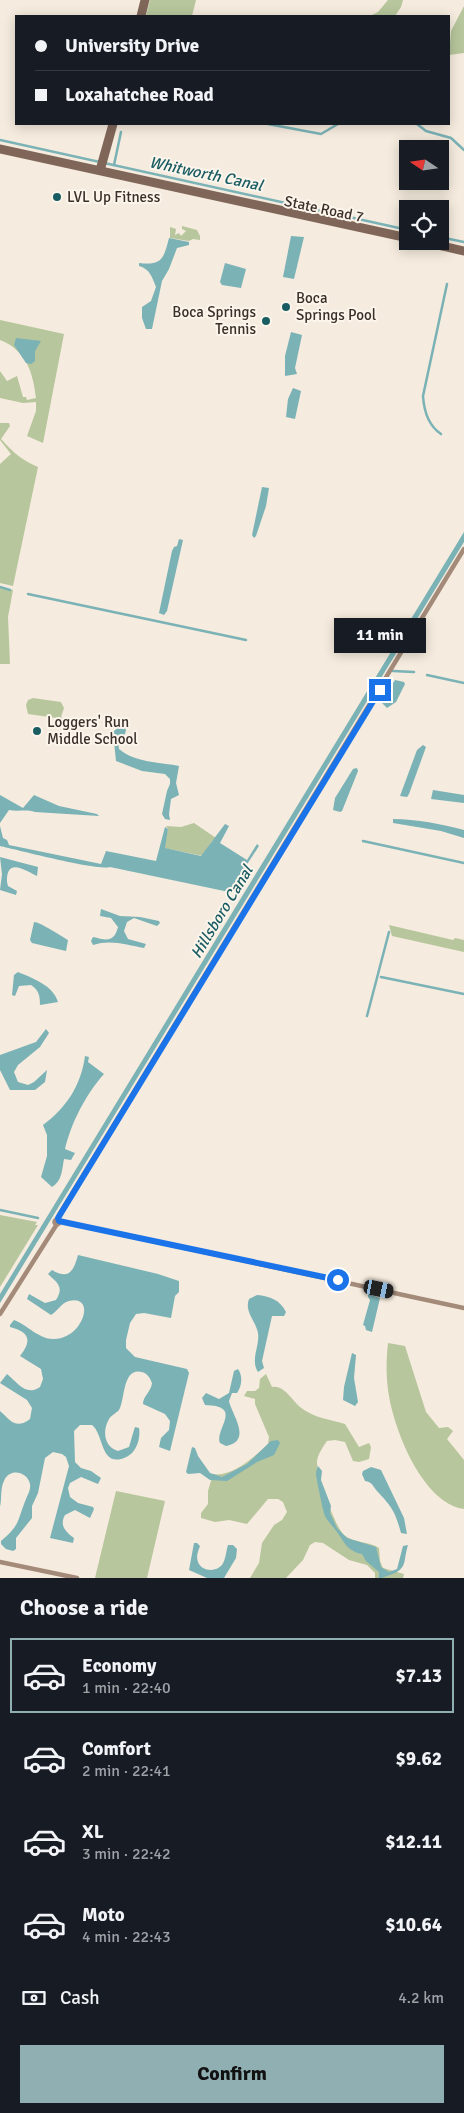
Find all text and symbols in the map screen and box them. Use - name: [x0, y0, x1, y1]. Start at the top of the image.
- text: University Drive: [65, 34, 199, 58]
- text: Loxahatchee Road: [65, 83, 214, 107]
- north arrow: [399, 140, 449, 190]
- map controls: [399, 140, 449, 250]
- water label: Whitworth Canal: [148, 152, 266, 196]
- place label: LVL Up Fitness: [67, 188, 161, 206]
- marker: LVL Up Fitness: [51, 191, 63, 203]
- street label: State Road 7: [283, 192, 365, 226]
- button: locate: [399, 200, 449, 250]
- place label: Boca Springs Pool: [296, 289, 376, 324]
- marker: Boca Springs Pool: [280, 301, 292, 313]
- place label: Boca Springs Tennis: [172, 303, 256, 338]
- marker: Boca Springs Tennis: [260, 315, 272, 327]
- callout: 11 min: [334, 618, 426, 652]
- text: 11 min: [356, 625, 404, 645]
- route end: [369, 679, 391, 701]
- place label: Loggers' Run Middle School: [47, 713, 138, 748]
- marker: Loggers' Run Middle School: [31, 725, 43, 737]
- water label: Hillsboro Canal: [186, 861, 258, 962]
- route start: [327, 1269, 349, 1291]
- car: [362, 1279, 395, 1299]
- text: Choose a ride: [20, 1594, 148, 1621]
- icon: car: [22, 1653, 67, 1698]
- text: Economy: [82, 1654, 156, 1678]
- text: $7.13: [396, 1664, 442, 1688]
- text: 1 min · 22:40: [82, 1678, 171, 1698]
- icon: car: [22, 1736, 67, 1781]
- text: Comfort: [82, 1737, 151, 1761]
- text: $9.62: [396, 1747, 442, 1771]
- text: 2 min · 22:41: [82, 1761, 171, 1781]
- icon: car: [22, 1819, 67, 1864]
- text: XL: [82, 1820, 104, 1844]
- text: $12.11: [385, 1830, 442, 1854]
- text: 3 min · 22:42: [82, 1844, 171, 1864]
- icon: car: [22, 1902, 67, 1947]
- text: Moto: [82, 1903, 125, 1927]
- text: $10.64: [385, 1913, 442, 1937]
- text: 4 min · 22:43: [82, 1927, 171, 1947]
- icon: cash: [20, 1984, 48, 2012]
- text: Cash: [60, 1986, 100, 2010]
- text: 4.2 km: [398, 1988, 444, 2008]
- button: Confirm: [20, 2045, 444, 2103]

